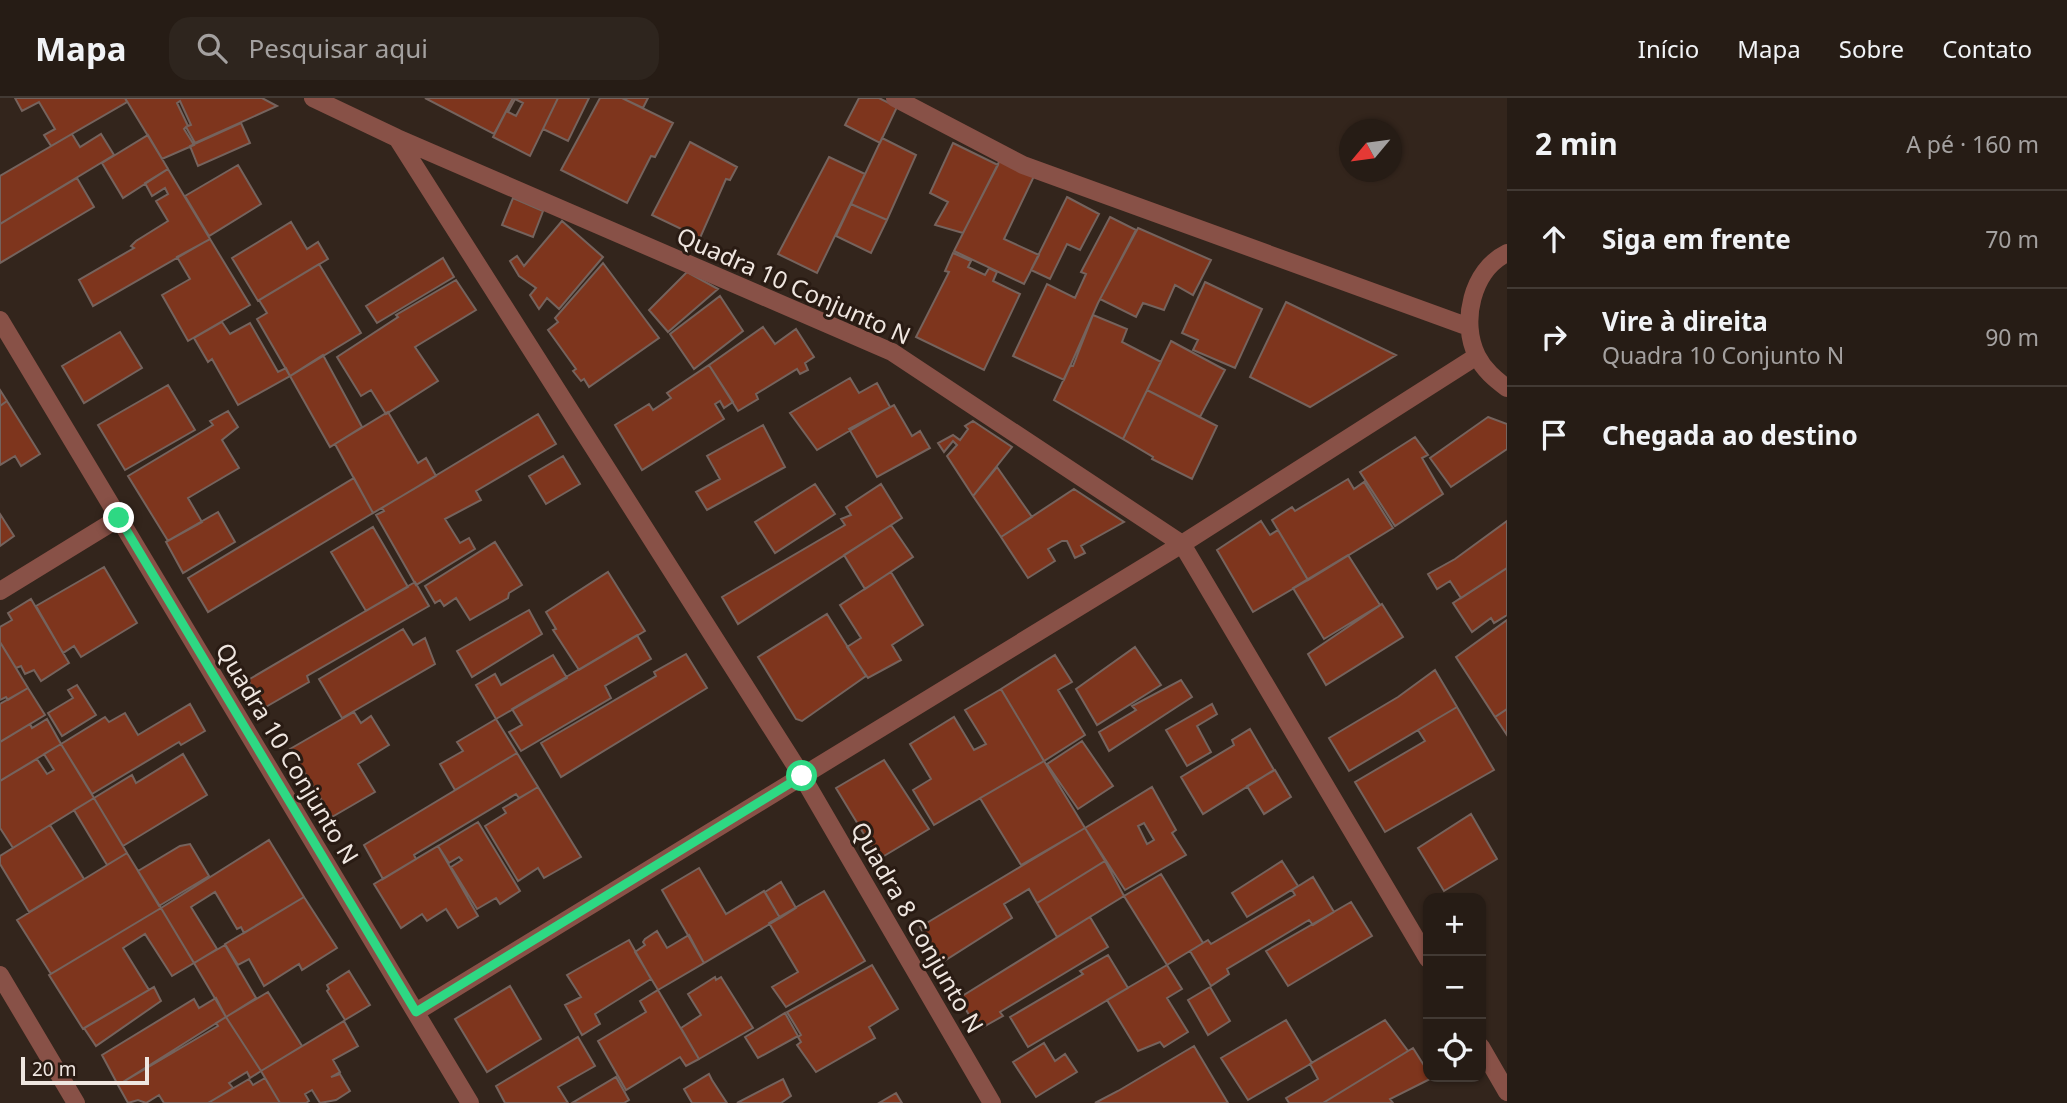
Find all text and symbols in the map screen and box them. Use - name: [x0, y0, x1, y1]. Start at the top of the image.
- search box: [169, 17, 659, 80]
- text: Mapa: [35, 26, 127, 71]
- icon: search: [193, 29, 231, 67]
- text: Pesquisar aqui: [249, 30, 428, 66]
- text: Início: [1638, 32, 1699, 65]
- text: Mapa: [1737, 32, 1801, 65]
- text: Sobre: [1839, 32, 1904, 65]
- text: Contato: [1942, 32, 2032, 65]
- north arrow: [1339, 119, 1402, 182]
- text: 2 min: [1535, 123, 1618, 164]
- text: A pé · 160 m: [1906, 128, 2039, 160]
- street label: Quadra 10 Conjunto N: [672, 219, 916, 351]
- icon: ahead: [1535, 220, 1573, 258]
- text: Siga em frente: [1602, 221, 1791, 257]
- text: 70 m: [1985, 223, 2039, 255]
- text: Vire à direita: [1602, 303, 1768, 339]
- icon: right: [1535, 318, 1573, 356]
- text: 90 m: [1985, 321, 2039, 353]
- text: Quadra 10 Conjunto N: [1602, 339, 1844, 371]
- icon: arrive: [1535, 416, 1573, 454]
- text: Chegada ao destino: [1602, 417, 1858, 453]
- route end: [103, 502, 134, 533]
- street label: Quadra 10 Conjunto N: [209, 636, 367, 870]
- route start: [786, 760, 817, 791]
- street label: Quadra 8 Conjunto N: [844, 815, 992, 1039]
- map controls: [1423, 893, 1486, 1082]
- button: +: [1423, 893, 1486, 956]
- button: −: [1423, 956, 1486, 1019]
- button: locate: [1423, 1019, 1486, 1082]
- scale bar: [21, 1054, 149, 1086]
- text: 20 m: [32, 1056, 76, 1082]

